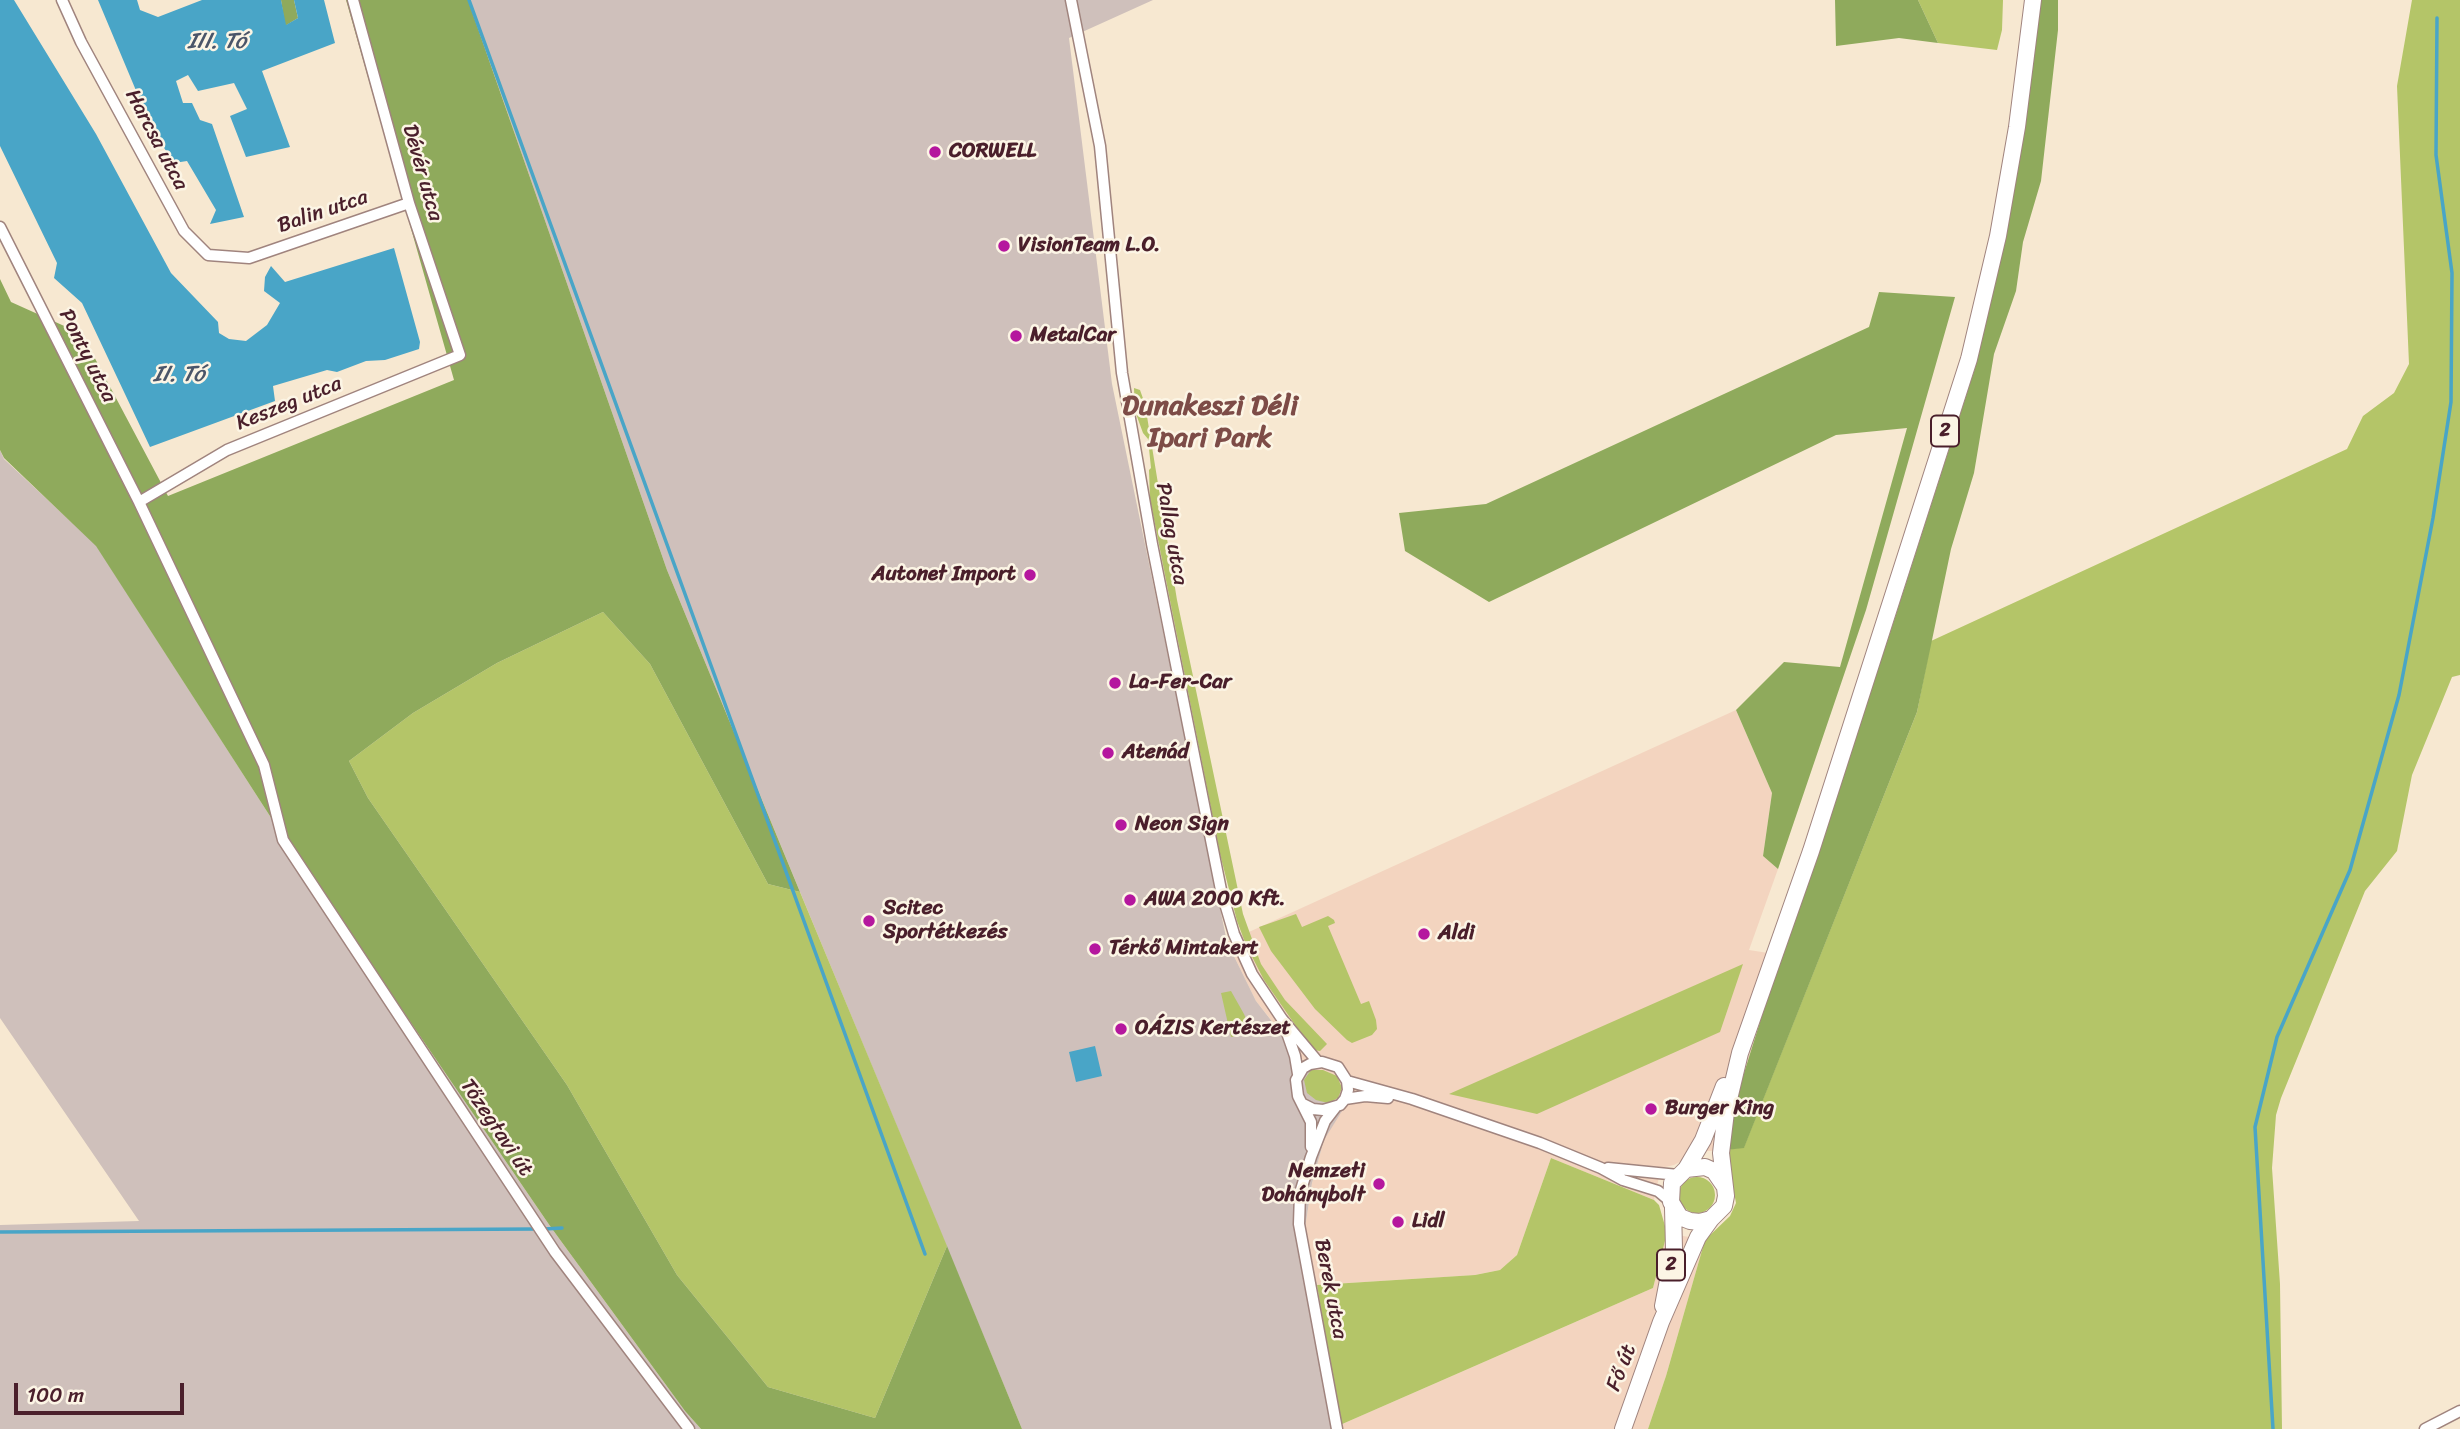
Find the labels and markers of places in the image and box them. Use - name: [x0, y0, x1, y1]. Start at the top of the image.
- place label: CORWELL: [949, 139, 1036, 165]
- marker: CORWELL: [927, 144, 943, 160]
- place label: VisionTeam L.O.: [1018, 233, 1160, 259]
- marker: VisionTeam L.O.: [996, 238, 1012, 254]
- place label: MetalCar: [1030, 323, 1116, 349]
- marker: MetalCar: [1008, 328, 1024, 344]
- place label: Autonet Import: [872, 562, 1016, 588]
- marker: Autonet Import: [1022, 567, 1038, 583]
- place label: La-Fer-Car: [1129, 670, 1231, 696]
- marker: La-Fer-Car: [1107, 675, 1123, 691]
- place label: Atenád: [1122, 740, 1189, 766]
- marker: Atenád: [1100, 745, 1116, 761]
- place label: Neon Sign: [1135, 812, 1229, 838]
- marker: Neon Sign: [1113, 817, 1129, 833]
- place label: AWA 2000 Kft.: [1144, 887, 1286, 913]
- marker: AWA 2000 Kft.: [1122, 892, 1138, 908]
- place label: Scitec Sportétkezés: [883, 896, 1007, 946]
- marker: Scitec Sportétkezés: [861, 913, 877, 929]
- place label: Aldi: [1438, 921, 1475, 947]
- marker: Aldi: [1416, 926, 1432, 942]
- place label: Térkő Mintakert: [1109, 936, 1258, 962]
- marker: Térkő Mintakert: [1087, 941, 1103, 957]
- place label: OÁZIS Kertészet: [1135, 1016, 1291, 1042]
- marker: OÁZIS Kertészet: [1113, 1021, 1129, 1037]
- place label: Burger King: [1665, 1096, 1774, 1122]
- marker: Burger King: [1643, 1101, 1659, 1117]
- place label: Nemzeti Dohánybolt: [1262, 1159, 1365, 1209]
- marker: Nemzeti Dohánybolt: [1371, 1176, 1387, 1192]
- place label: Lidl: [1412, 1209, 1445, 1235]
- marker: Lidl: [1390, 1214, 1406, 1230]

